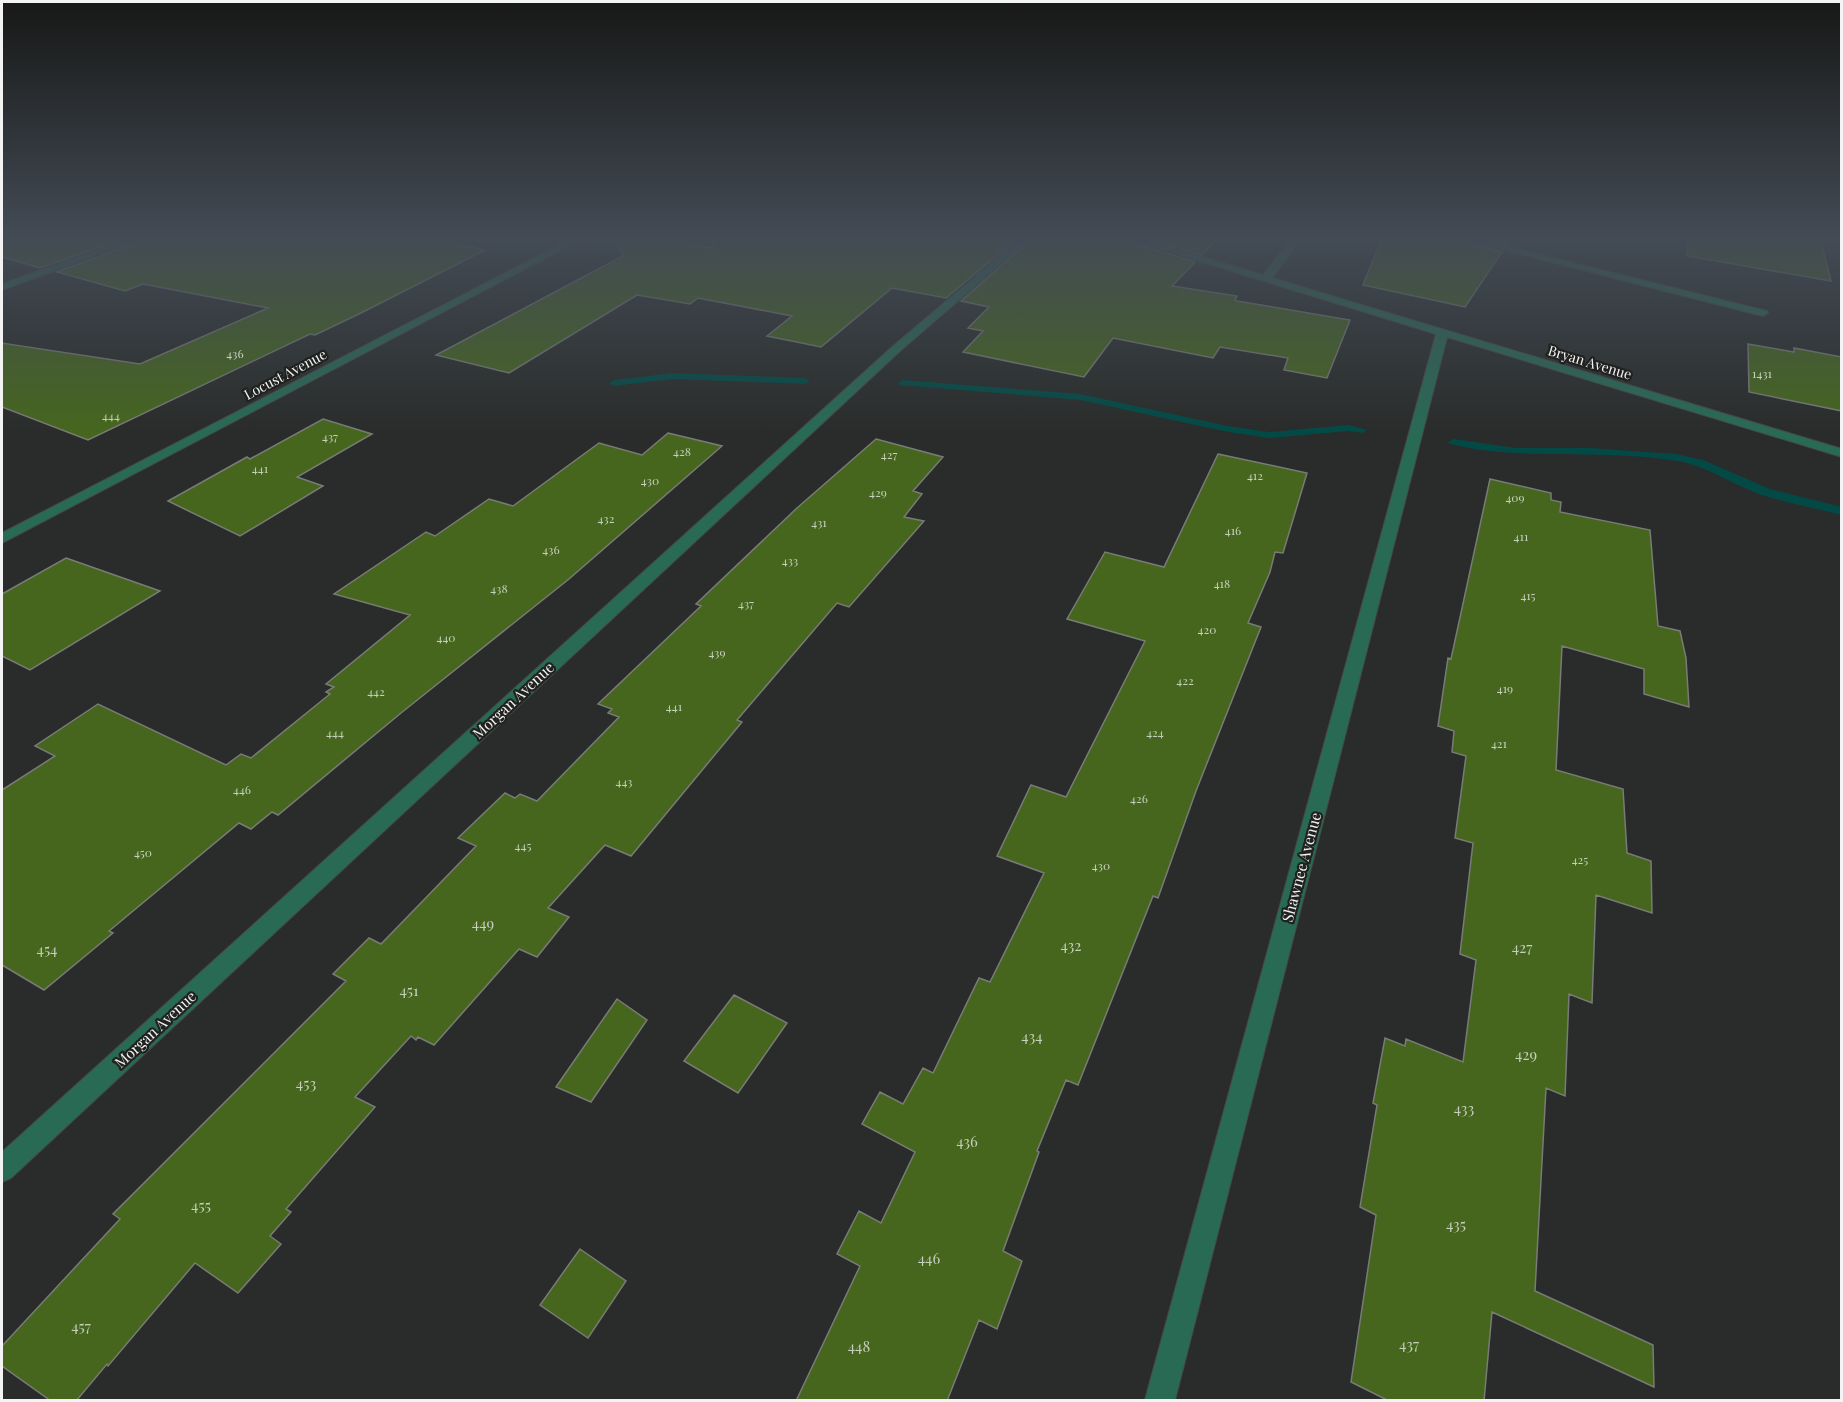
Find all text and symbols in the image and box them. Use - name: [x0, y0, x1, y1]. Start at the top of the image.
- street label: Bryan Avenue: [1546, 340, 1634, 384]
- street label: Locust Avenue: [240, 344, 330, 404]
- house number: 436: [226, 345, 244, 361]
- house number: 1431: [1752, 365, 1773, 381]
- house number: 444: [102, 407, 120, 423]
- house number: 437: [322, 428, 338, 444]
- house number: 428: [673, 443, 691, 459]
- house number: 427: [881, 446, 897, 462]
- house number: 441: [252, 460, 269, 476]
- house number: 412: [1247, 467, 1263, 483]
- house number: 430: [641, 472, 659, 488]
- house number: 429: [869, 484, 887, 500]
- house number: 409: [1505, 489, 1525, 505]
- house number: 432: [598, 510, 615, 526]
- house number: 431: [811, 514, 827, 530]
- house number: 416: [1225, 522, 1241, 538]
- house number: 411: [1514, 528, 1529, 544]
- house number: 436: [542, 541, 560, 557]
- house number: 433: [782, 552, 798, 568]
- house number: 418: [1214, 575, 1230, 591]
- house number: 438: [490, 580, 508, 596]
- house number: 415: [1520, 587, 1536, 603]
- house number: 437: [738, 595, 754, 611]
- house number: 420: [1198, 621, 1216, 637]
- house number: 440: [436, 629, 456, 645]
- house number: 439: [708, 644, 726, 660]
- street label: Morgan Avenue: [468, 657, 558, 743]
- house number: 422: [1176, 672, 1194, 688]
- house number: 419: [1497, 680, 1513, 696]
- house number: 442: [367, 683, 385, 699]
- house number: 441: [666, 698, 683, 714]
- house number: 444: [326, 724, 344, 740]
- house number: 424: [1146, 724, 1164, 740]
- house number: 421: [1491, 735, 1508, 751]
- house number: 443: [615, 773, 633, 789]
- house number: 446: [233, 781, 251, 797]
- house number: 426: [1130, 790, 1148, 806]
- street label: Shawnee Avenue: [1277, 810, 1325, 924]
- house number: 445: [515, 837, 531, 853]
- house number: 450: [134, 844, 152, 860]
- house number: 425: [1572, 851, 1588, 867]
- house number: 430: [1092, 857, 1110, 873]
- house number: 449: [472, 913, 494, 933]
- house number: 432: [1060, 935, 1082, 955]
- house number: 427: [1512, 937, 1532, 957]
- house number: 454: [36, 939, 58, 959]
- house number: 451: [399, 980, 419, 1000]
- street label: Morgan Avenue: [110, 986, 200, 1072]
- house number: 434: [1021, 1026, 1043, 1046]
- house number: 429: [1515, 1044, 1537, 1064]
- house number: 453: [296, 1073, 316, 1093]
- house number: 433: [1454, 1098, 1475, 1118]
- house number: 436: [956, 1131, 978, 1151]
- house number: 455: [191, 1195, 211, 1215]
- house number: 435: [1446, 1214, 1466, 1234]
- house number: 446: [918, 1248, 941, 1268]
- house number: 457: [71, 1316, 91, 1336]
- house number: 437: [1399, 1334, 1419, 1354]
- house number: 448: [848, 1336, 871, 1356]

